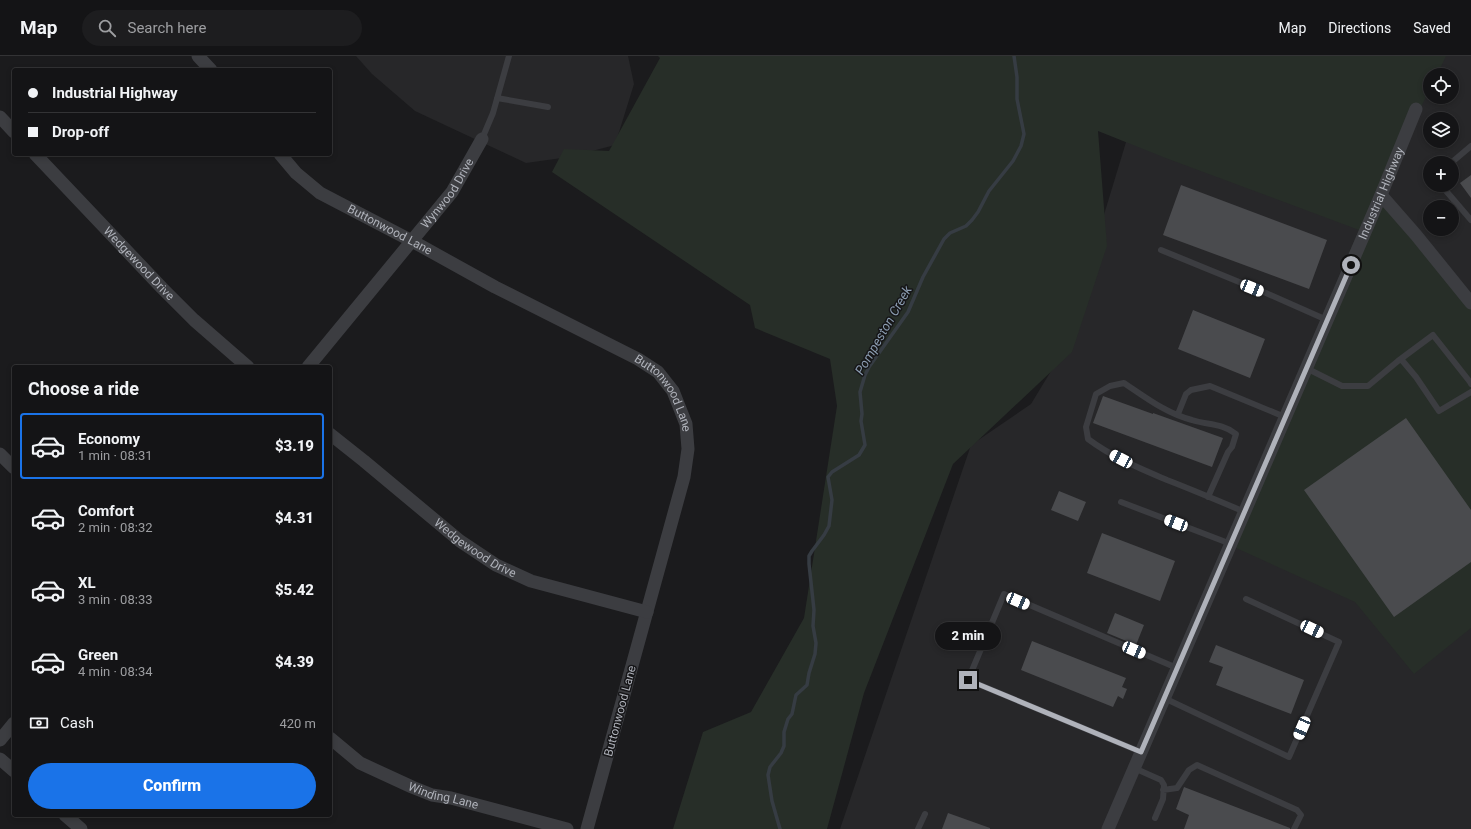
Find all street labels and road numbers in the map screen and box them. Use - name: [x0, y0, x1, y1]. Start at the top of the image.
- street label: Industrial Highway: [1356, 145, 1407, 242]
- street label: Wynwood Drive: [418, 156, 477, 231]
- street label: Buttonwood Lane: [345, 202, 435, 258]
- street label: Wedgewood Drive: [101, 224, 177, 303]
- street label: Buttonwood Lane: [632, 352, 694, 432]
- street label: Wedgewood Drive: [431, 515, 518, 580]
- street label: Buttonwood Lane: [601, 664, 639, 758]
- street label: Winding Lane: [406, 779, 480, 812]

